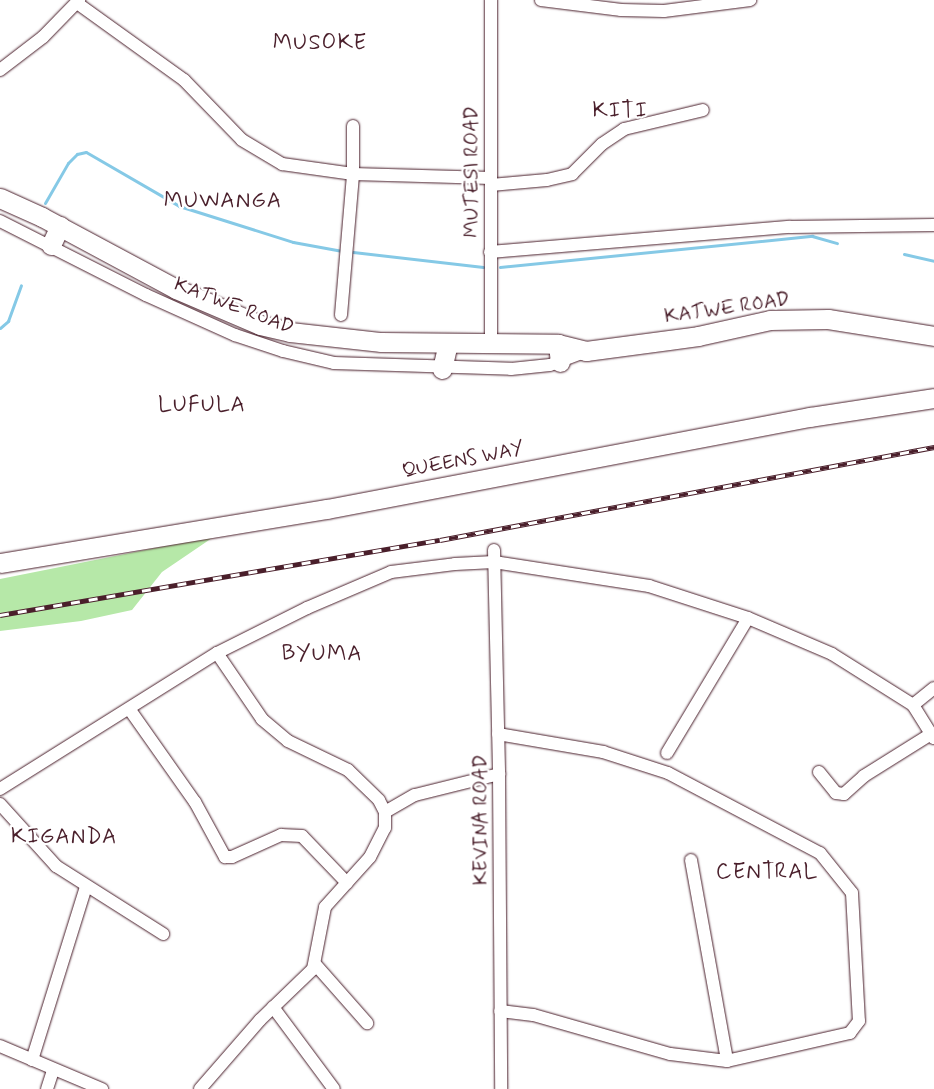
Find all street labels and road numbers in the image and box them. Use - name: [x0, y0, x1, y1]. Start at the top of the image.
- street label: MUTESI ROAD: [460, 106, 484, 238]
- street label: KATWE ROAD: [170, 272, 298, 340]
- street label: KATWE ROAD: [662, 287, 792, 329]
- street label: QUEENS WAY: [400, 436, 526, 484]
- street label: KEVINA ROAD: [469, 755, 493, 885]

